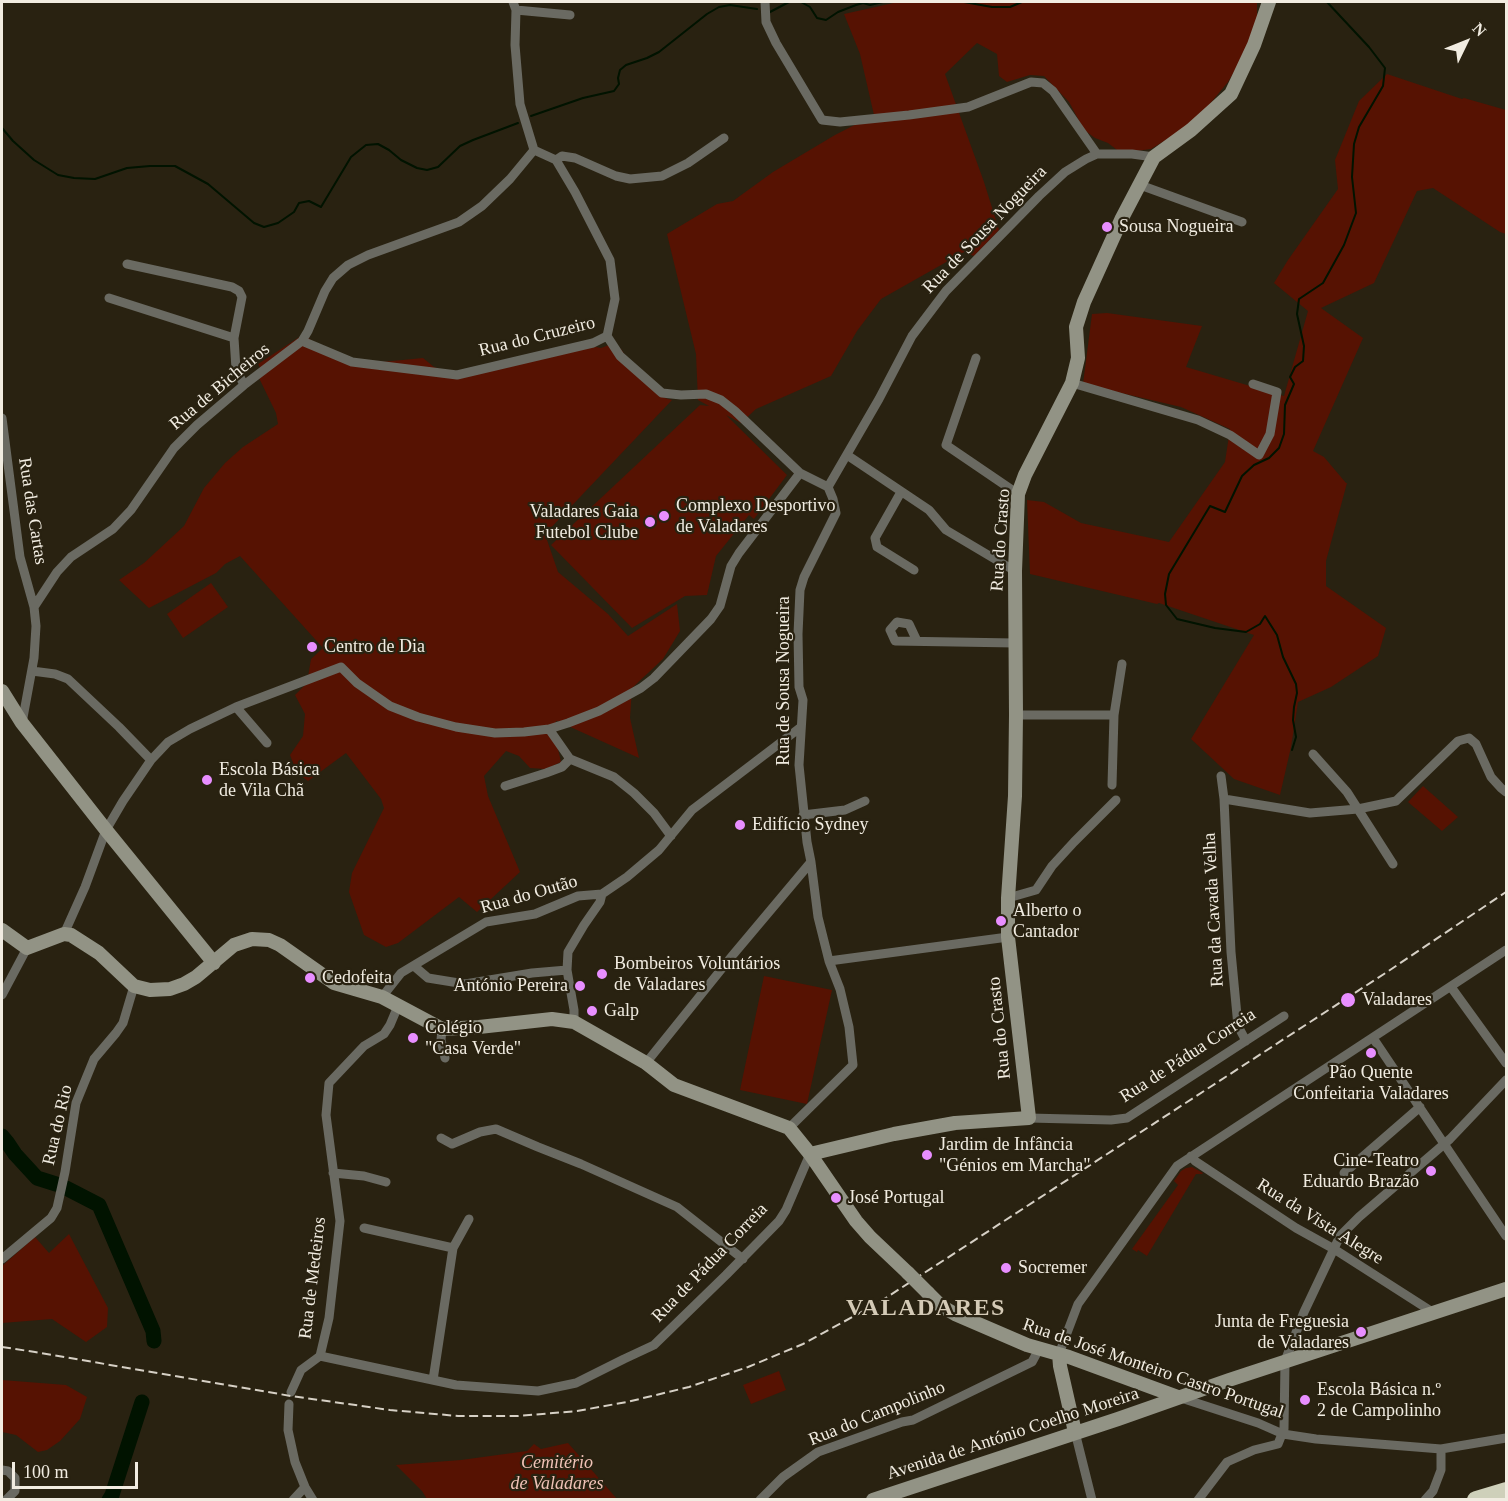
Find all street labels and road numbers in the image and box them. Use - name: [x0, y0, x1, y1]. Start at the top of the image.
- street label: Rua de Sousa Nogueira: [918, 162, 1052, 298]
- street label: Rua do Cruzeiro: [477, 312, 597, 362]
- street label: Rua de Bicheiros: [166, 339, 274, 435]
- street label: Rua das Cartas: [13, 456, 51, 566]
- street label: Rua do Crasto: [987, 488, 1015, 592]
- street label: Rua de Sousa Nogueira: [773, 596, 795, 766]
- street label: Rua da Cavada Velha: [1199, 832, 1229, 988]
- street label: Rua do Outão: [478, 871, 580, 919]
- street label: Rua do Crasto: [984, 976, 1016, 1080]
- street label: Rua de Pádua Correia: [1116, 1004, 1260, 1108]
- street label: Rua do Rio: [38, 1083, 78, 1167]
- street label: Rua da Vista Alegre: [1253, 1174, 1387, 1270]
- street label: Rua de Pádua Correia: [648, 1199, 772, 1327]
- street label: Rua de Medeiros: [295, 1216, 331, 1340]
- street label: Rua de José Monteiro Castro Portugal: [1020, 1314, 1286, 1424]
- street label: Rua do Campolinho: [806, 1377, 948, 1451]
- street label: Avenida de António Coelho Moreira: [884, 1383, 1142, 1485]

